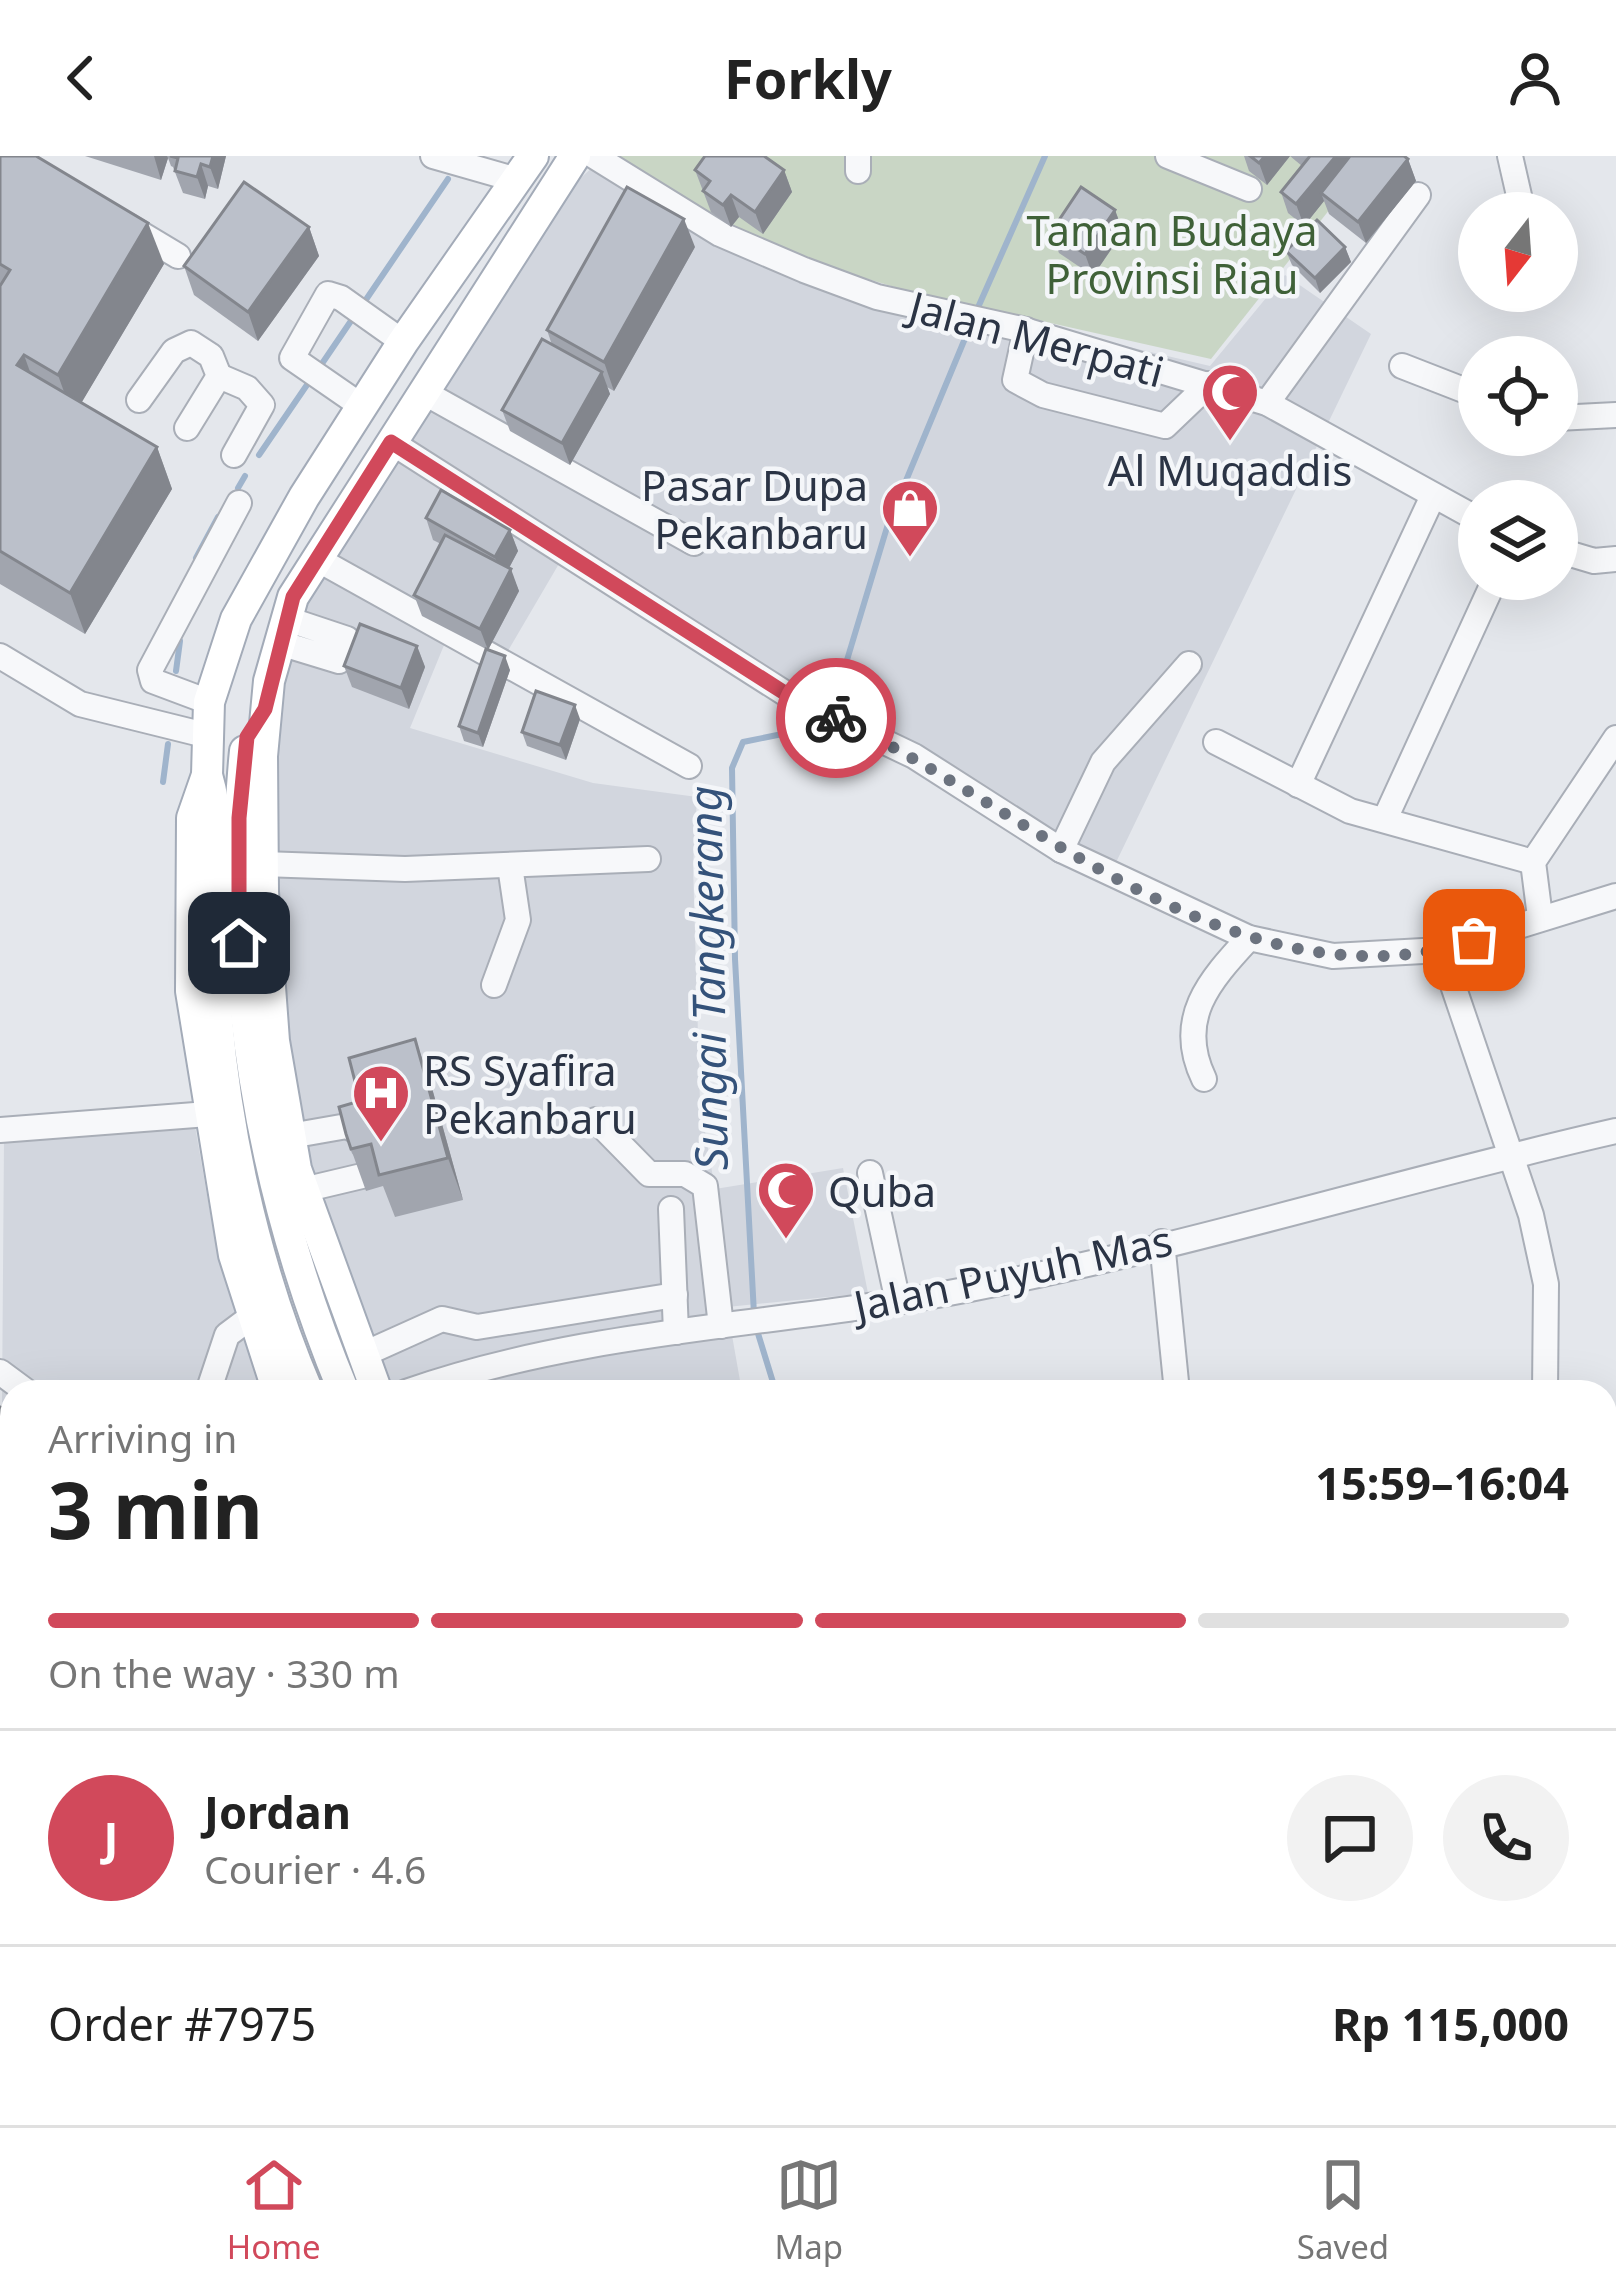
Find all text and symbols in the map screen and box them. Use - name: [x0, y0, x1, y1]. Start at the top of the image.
- text: Forkly: [724, 41, 892, 115]
- icon: back: [48, 45, 114, 111]
- icon: person: [1502, 45, 1568, 111]
- north arrow: [1458, 192, 1578, 312]
- map controls: [1458, 192, 1578, 600]
- park label: Taman Budaya Provinsi Riau: [1027, 201, 1317, 306]
- street label: Jalan Merpati: [900, 276, 1170, 399]
- button: locate: [1458, 336, 1578, 456]
- mosque icon: Al Muqaddis: [1199, 361, 1261, 443]
- place label: Al Muqaddis: [1108, 441, 1352, 498]
- place label: Pasar Dupa Pekanbaru: [641, 456, 868, 561]
- shop icon: Pasar Dupa Pekanbaru: [879, 477, 941, 559]
- button: layers: [1458, 480, 1578, 600]
- courier: [776, 658, 896, 778]
- icon: bike: [803, 685, 869, 751]
- water label: Sungai Tangkerang: [673, 785, 741, 1171]
- pin: [1423, 889, 1525, 991]
- pin: [188, 892, 290, 994]
- icon: bag: [1441, 907, 1507, 973]
- icon: home: [206, 910, 272, 976]
- place label: RS Syafira Pekanbaru: [423, 1041, 637, 1146]
- hospital icon: RS Syafira Pekanbaru: [350, 1062, 412, 1144]
- mosque icon: Quba: [755, 1159, 817, 1241]
- place label: Quba: [828, 1162, 936, 1219]
- street label: Jalan Puyuh Mas: [845, 1210, 1177, 1334]
- text: Arriving in: [48, 1411, 237, 1464]
- text: 15:59–16:04: [1315, 1452, 1569, 1513]
- text: 3 min: [48, 1456, 263, 1562]
- text: On the way · 330 m: [48, 1646, 400, 1699]
- button: chat: [1287, 1775, 1413, 1901]
- button: phone: [1443, 1775, 1569, 1901]
- text: Jordan: [204, 1781, 351, 1842]
- text: J: [104, 1807, 118, 1868]
- text: Courier · 4.6: [204, 1842, 426, 1895]
- text: Order #7975: [48, 1993, 316, 2054]
- text: Rp 115,000: [1332, 1993, 1569, 2054]
- tab: Home: [227, 2152, 321, 2269]
- tab: Map: [774, 2152, 843, 2269]
- tab: Saved: [1297, 2152, 1389, 2269]

